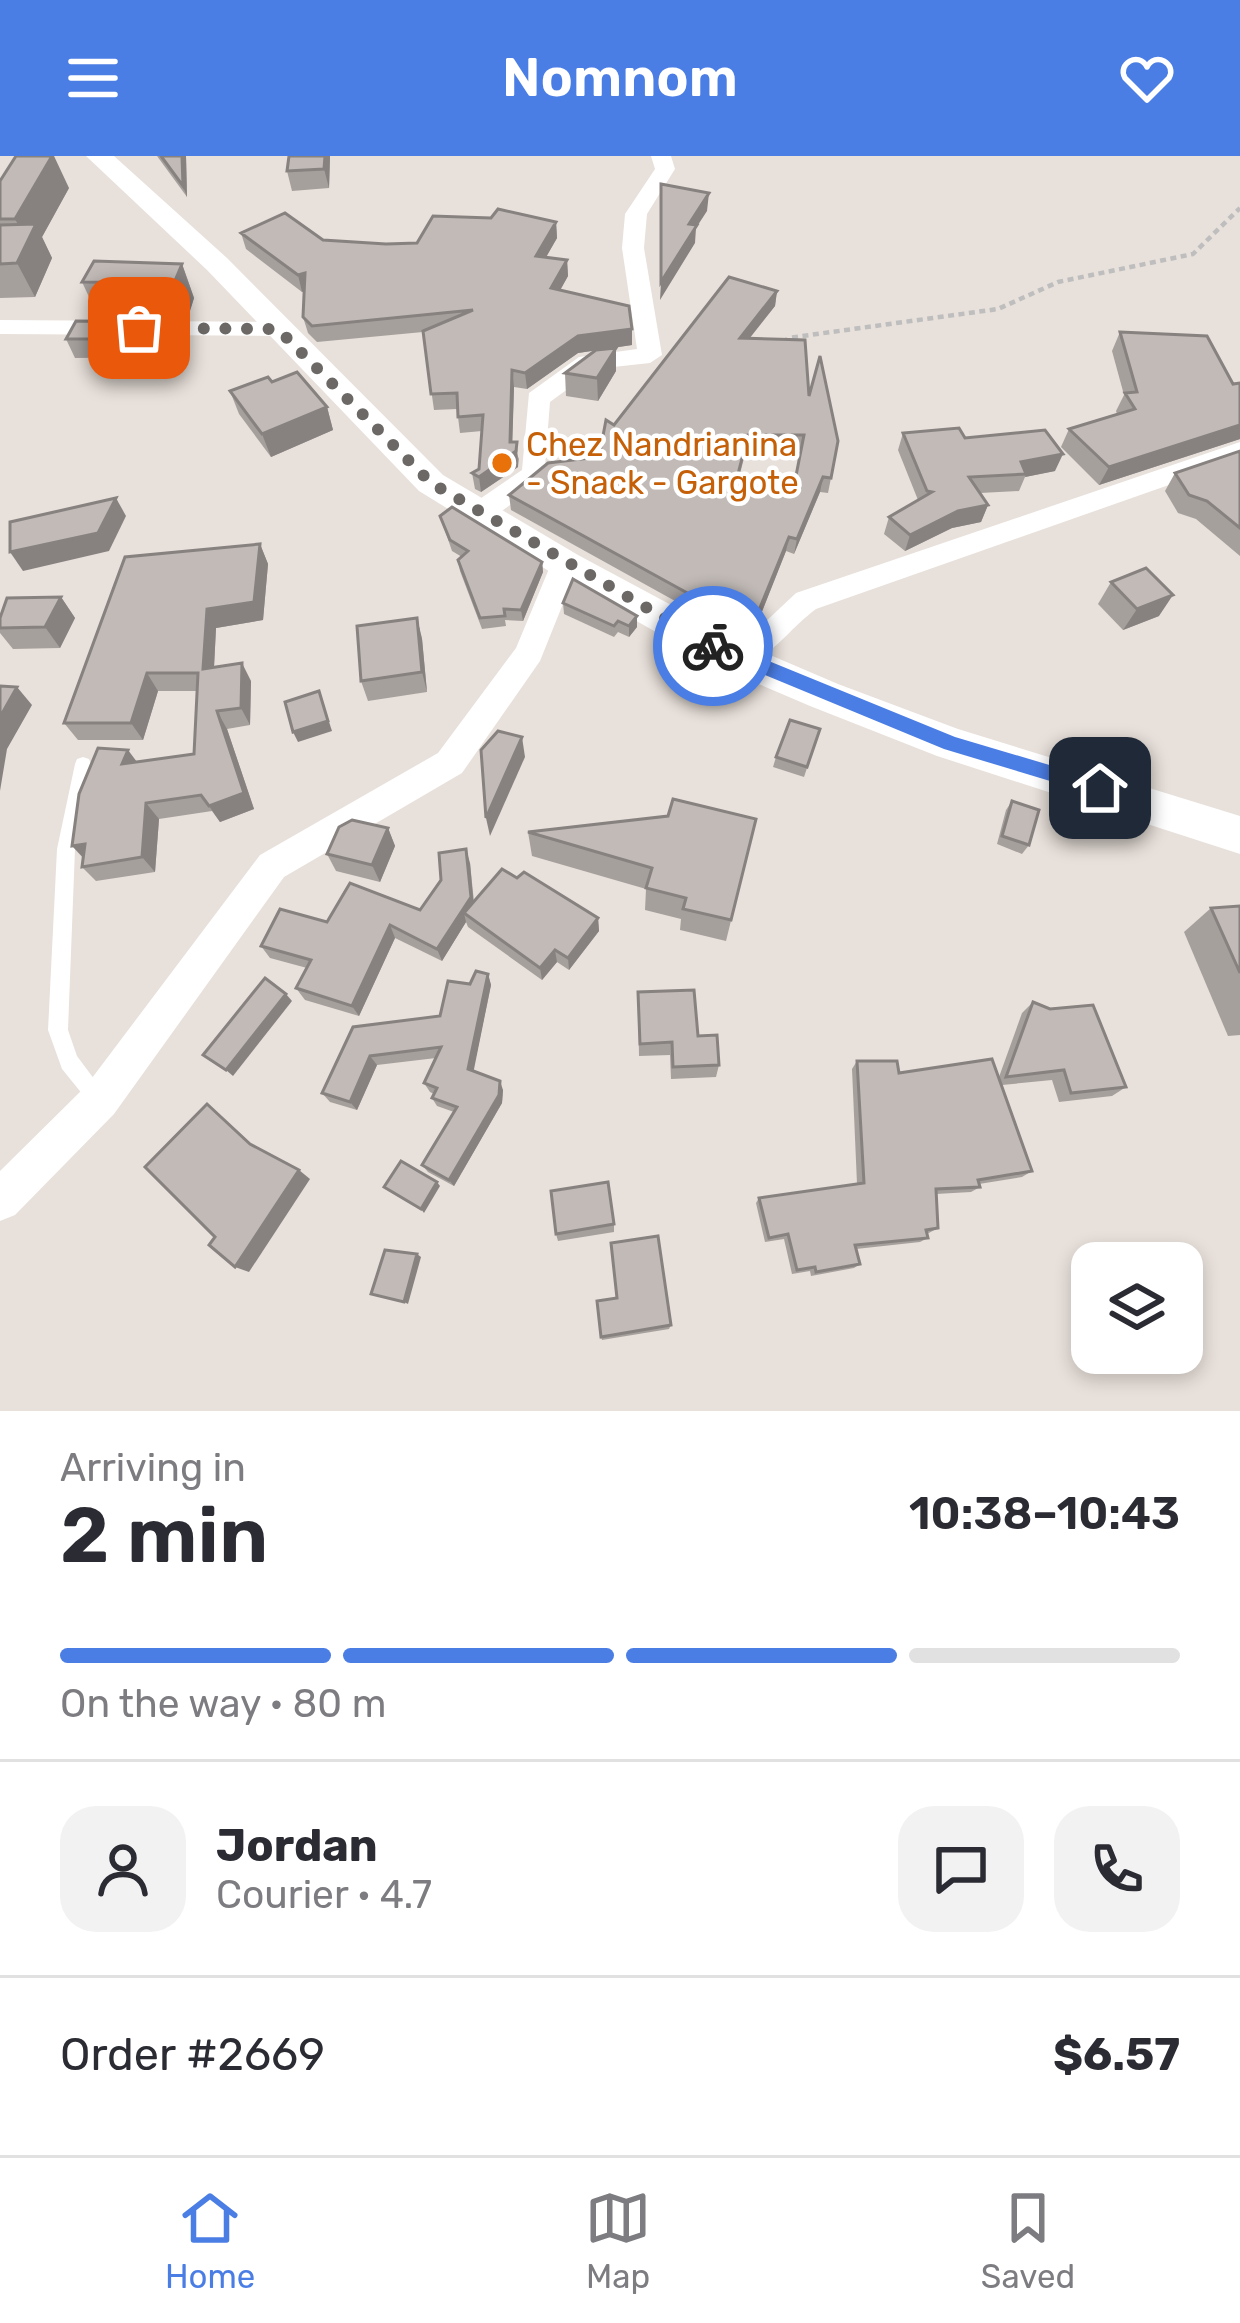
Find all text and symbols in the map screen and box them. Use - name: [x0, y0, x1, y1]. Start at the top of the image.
- icon: menu: [60, 45, 126, 111]
- icon: heart: [1114, 45, 1180, 111]
- text: Nomnom: [502, 46, 738, 110]
- pin: [88, 277, 190, 379]
- icon: bag: [106, 295, 172, 361]
- place label: Chez Nandrianina - Snack - Gargote: [526, 425, 799, 502]
- marker: Chez Nandrianina - Snack - Gargote: [489, 450, 515, 476]
- courier: [653, 586, 773, 706]
- icon: bike: [680, 613, 746, 679]
- pin: [1049, 737, 1151, 839]
- icon: home: [1067, 755, 1133, 821]
- map controls: [1071, 1242, 1203, 1374]
- button: layers: [1071, 1242, 1203, 1374]
- text: Arriving in: [60, 1445, 246, 1491]
- text: 10:38–10:43: [909, 1487, 1180, 1540]
- text: 2 min: [60, 1489, 268, 1582]
- text: On the way · 80 m: [60, 1681, 386, 1727]
- button: person: [60, 1806, 186, 1932]
- button: chat: [898, 1806, 1024, 1932]
- button: phone: [1054, 1806, 1180, 1932]
- text: Jordan: [216, 1819, 378, 1872]
- text: Courier · 4.7: [216, 1872, 432, 1918]
- text: Order #2669: [60, 2028, 325, 2081]
- text: $6.57: [1053, 2028, 1180, 2081]
- tab: Home: [165, 2185, 255, 2296]
- tab: Map: [585, 2185, 651, 2296]
- tab: Saved: [981, 2185, 1075, 2296]

